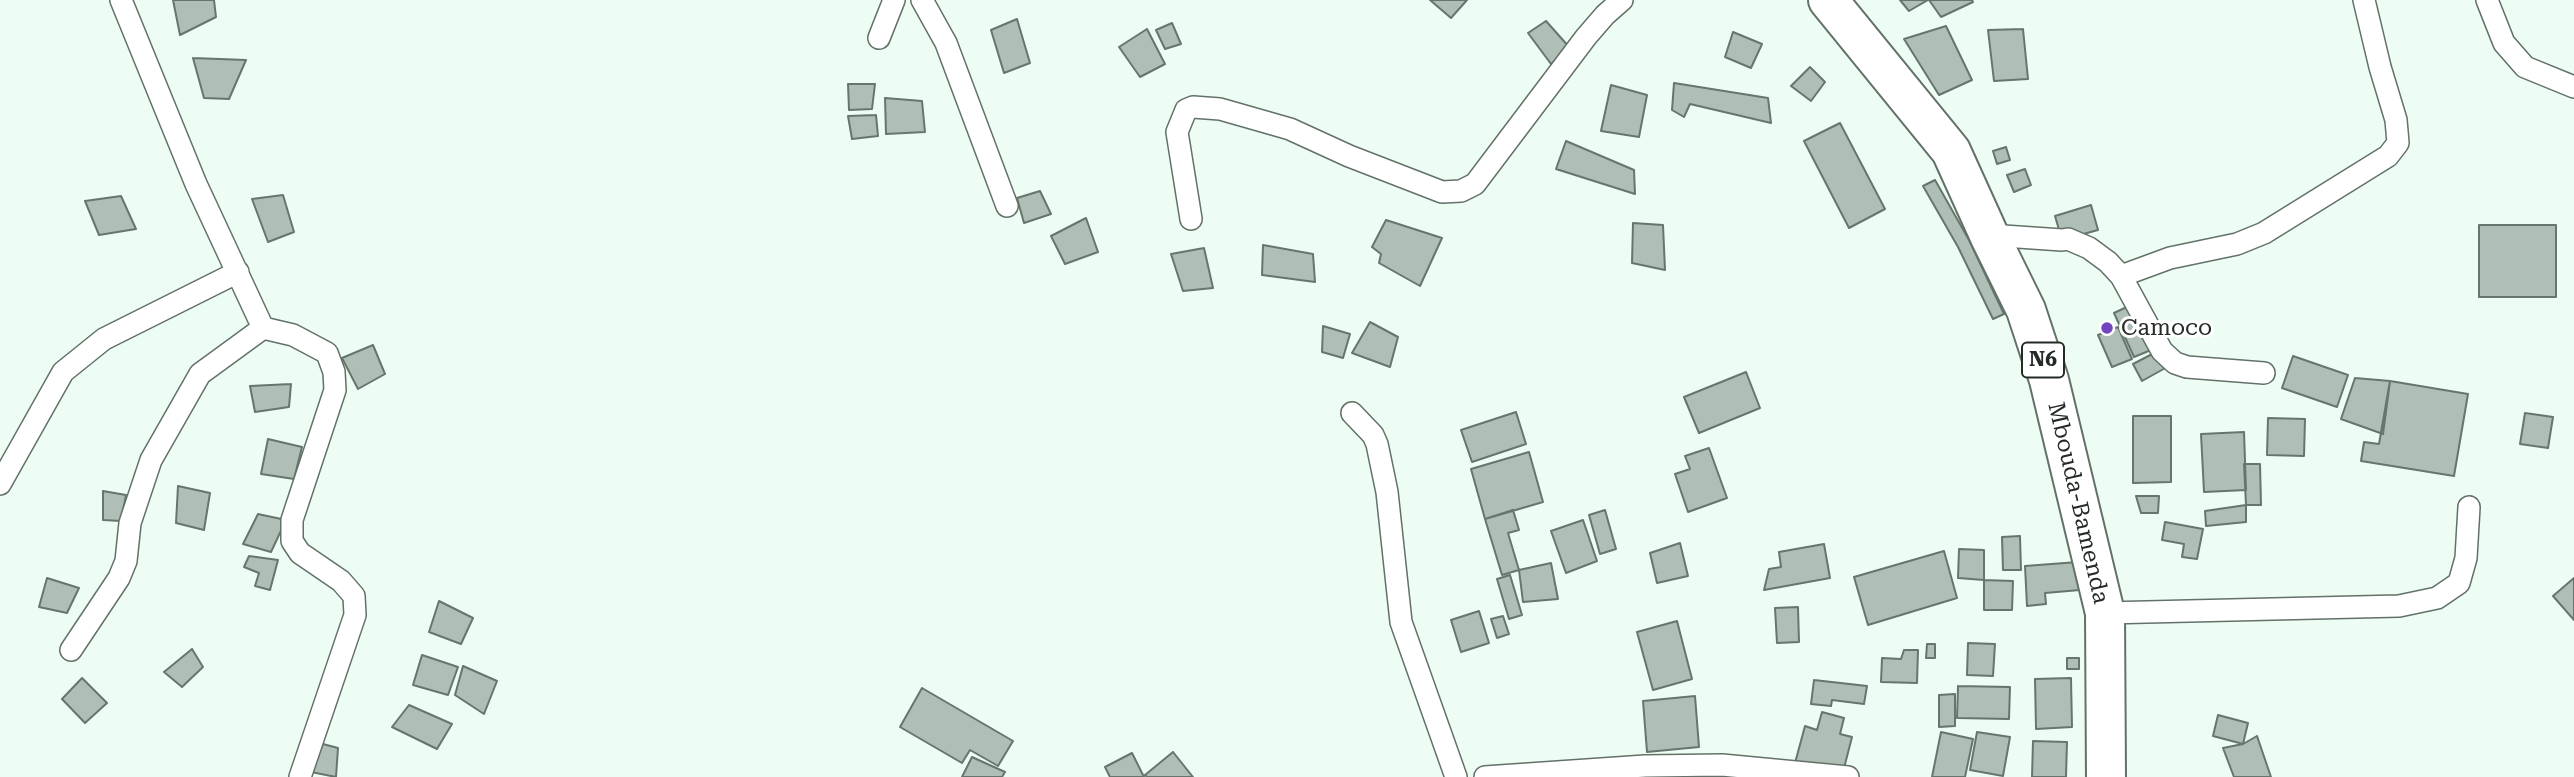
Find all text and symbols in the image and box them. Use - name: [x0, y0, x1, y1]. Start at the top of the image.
- place label: Camoco: [2121, 314, 2212, 342]
- marker: Camoco: [2099, 320, 2115, 336]
- road number: N6: [2022, 342, 2064, 378]
- street label: Mbouda-Bamenda: [2041, 400, 2115, 606]

